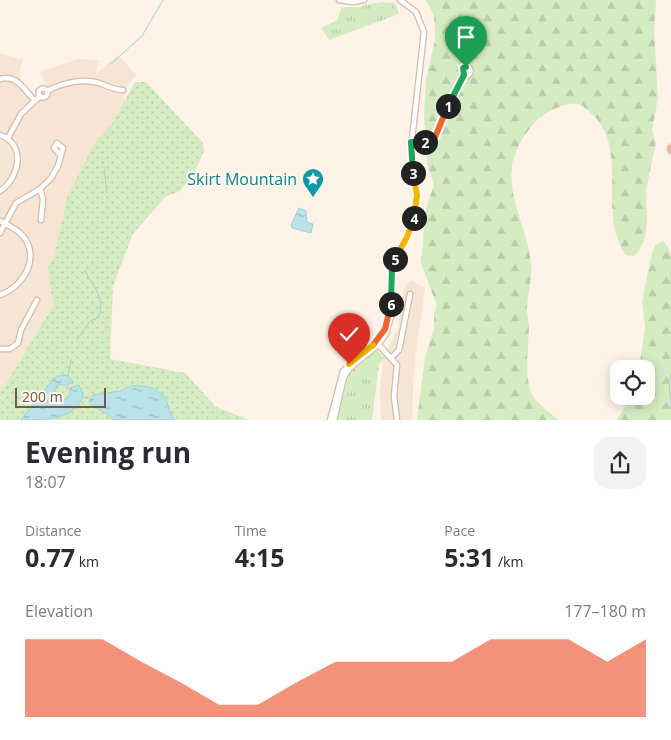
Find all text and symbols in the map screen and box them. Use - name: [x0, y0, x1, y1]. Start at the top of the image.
- pin: [445, 16, 487, 67]
- icon: arrive: [452, 23, 480, 51]
- pin: 1: [436, 94, 460, 118]
- text: 1: [444, 97, 453, 116]
- pin: 2: [412, 130, 438, 154]
- text: 2: [421, 133, 430, 152]
- pin: 3: [400, 160, 426, 186]
- text: 3: [409, 164, 418, 183]
- place icon: Skirt Mountain: [301, 167, 325, 198]
- place label: Skirt Mountain: [187, 168, 297, 190]
- pin: 4: [402, 206, 426, 230]
- text: 4: [410, 209, 419, 228]
- pin: 5: [382, 246, 408, 272]
- text: 5: [391, 250, 400, 269]
- pin: 6: [378, 292, 404, 316]
- text: 6: [387, 295, 396, 314]
- pin: [328, 313, 370, 364]
- icon: check: [335, 320, 363, 348]
- map controls: [610, 360, 655, 405]
- button: locate: [610, 360, 655, 405]
- scale bar: [15, 385, 106, 408]
- text: 200 m: [22, 387, 63, 406]
- text: Evening run: [25, 433, 191, 471]
- button: share: [594, 437, 646, 489]
- text: 18:07: [25, 471, 66, 493]
- text: Distance: [25, 521, 81, 540]
- text: Time: [235, 521, 267, 540]
- text: Pace: [444, 521, 475, 540]
- text: 0.77: [25, 540, 75, 574]
- text: 4:15: [235, 540, 285, 574]
- text: 5:31: [444, 540, 494, 574]
- text: km: [75, 552, 99, 571]
- text: /km: [494, 552, 523, 571]
- text: Elevation: [25, 600, 93, 622]
- text: 177–180 m: [564, 600, 646, 622]

